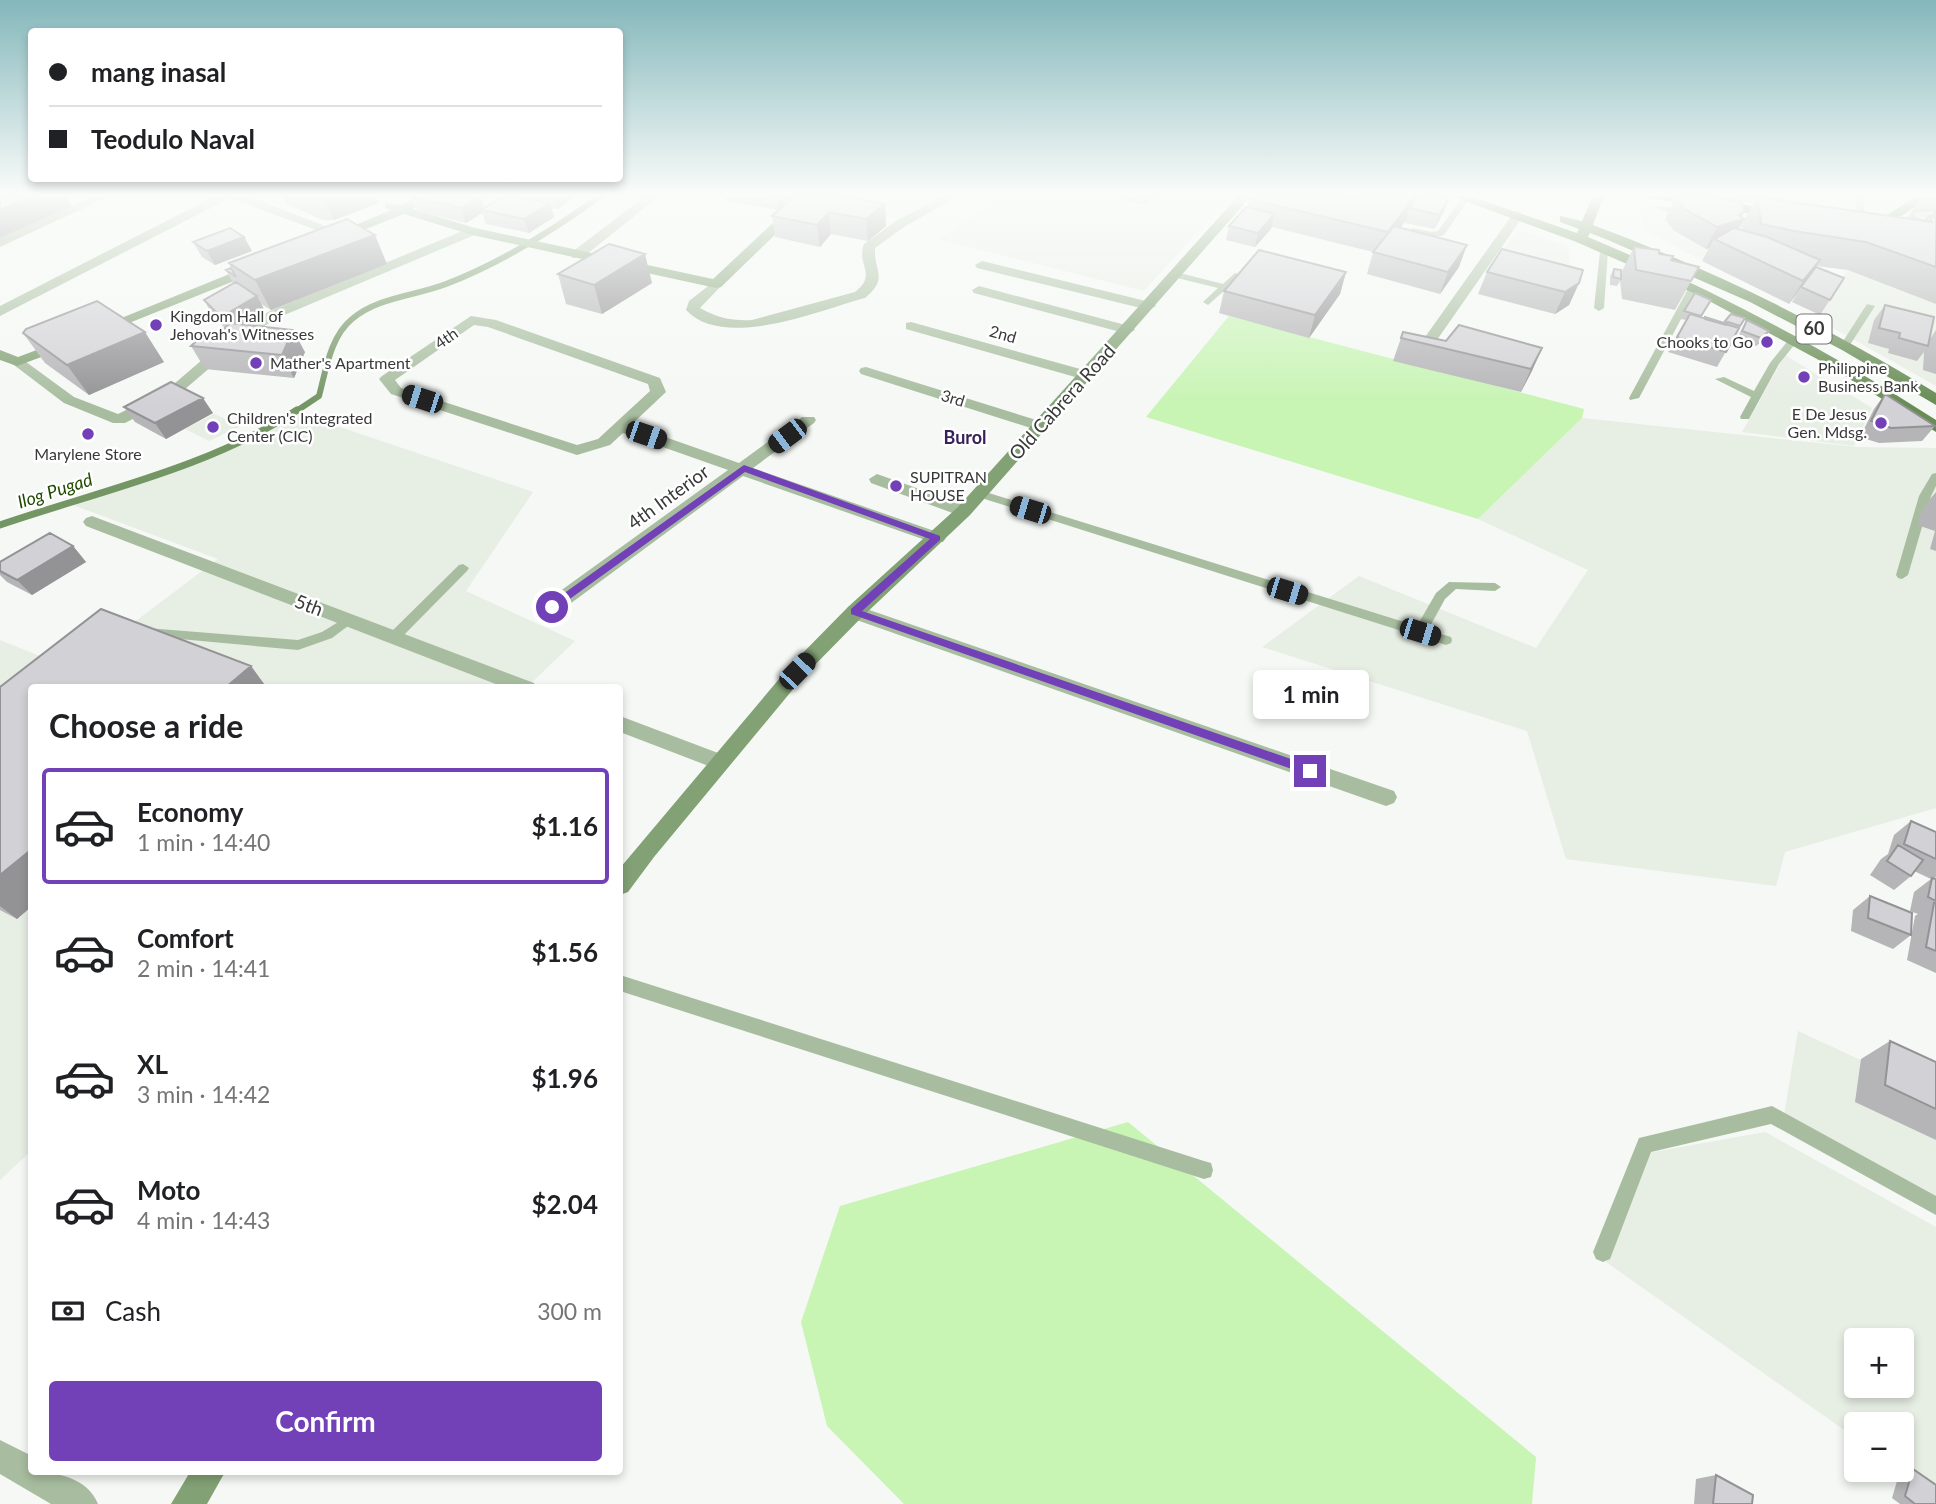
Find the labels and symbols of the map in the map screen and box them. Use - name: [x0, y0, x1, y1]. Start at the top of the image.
- place label: Kingdom Hall of Jehovah's Witnesses: [170, 306, 314, 343]
- road number: 60: [1797, 314, 1832, 344]
- marker: Kingdom Hall of Jehovah's Witnesses: [148, 317, 164, 333]
- street label: 2nd: [987, 321, 1019, 346]
- street label: 4th: [430, 323, 461, 352]
- place label: Chooks to Go: [1657, 332, 1753, 351]
- marker: Chooks to Go: [1759, 334, 1775, 350]
- street label: Old Cabrera Road: [1004, 339, 1120, 464]
- place label: Mather's Apartment: [270, 353, 411, 372]
- marker: Mather's Apartment: [248, 355, 264, 371]
- place label: Philippine Business Bank: [1818, 358, 1919, 395]
- marker: Philippine Business Bank: [1796, 369, 1812, 385]
- car: [399, 383, 446, 415]
- street label: 3rd: [939, 385, 967, 410]
- place label: E De Jesus Gen. Mdsg.: [1788, 404, 1867, 441]
- place label: Children's Integrated Center (CIC): [227, 408, 372, 445]
- car: [764, 415, 811, 457]
- marker: E De Jesus Gen. Mdsg.: [1873, 415, 1889, 431]
- car: [623, 418, 670, 452]
- marker: Children's Integrated Center (CIC): [205, 419, 221, 435]
- marker: Marylene Store: [80, 426, 96, 442]
- district label: Burol: [943, 426, 987, 448]
- place label: Marylene Store: [34, 444, 142, 463]
- street label: 4th Interior: [623, 459, 713, 534]
- water label: Ilog Pugad: [14, 467, 95, 513]
- place label: SUPITRAN HOUSE: [910, 467, 987, 504]
- marker: SUPITRAN HOUSE: [888, 478, 904, 494]
- car: [1007, 494, 1054, 526]
- car: [1264, 575, 1311, 607]
- street label: 5th: [292, 589, 327, 620]
- route start: [536, 591, 568, 623]
- car: [1397, 616, 1444, 648]
- car: [775, 649, 820, 693]
- callout: 1 min: [1252, 670, 1368, 718]
- route end: [1294, 755, 1326, 787]

